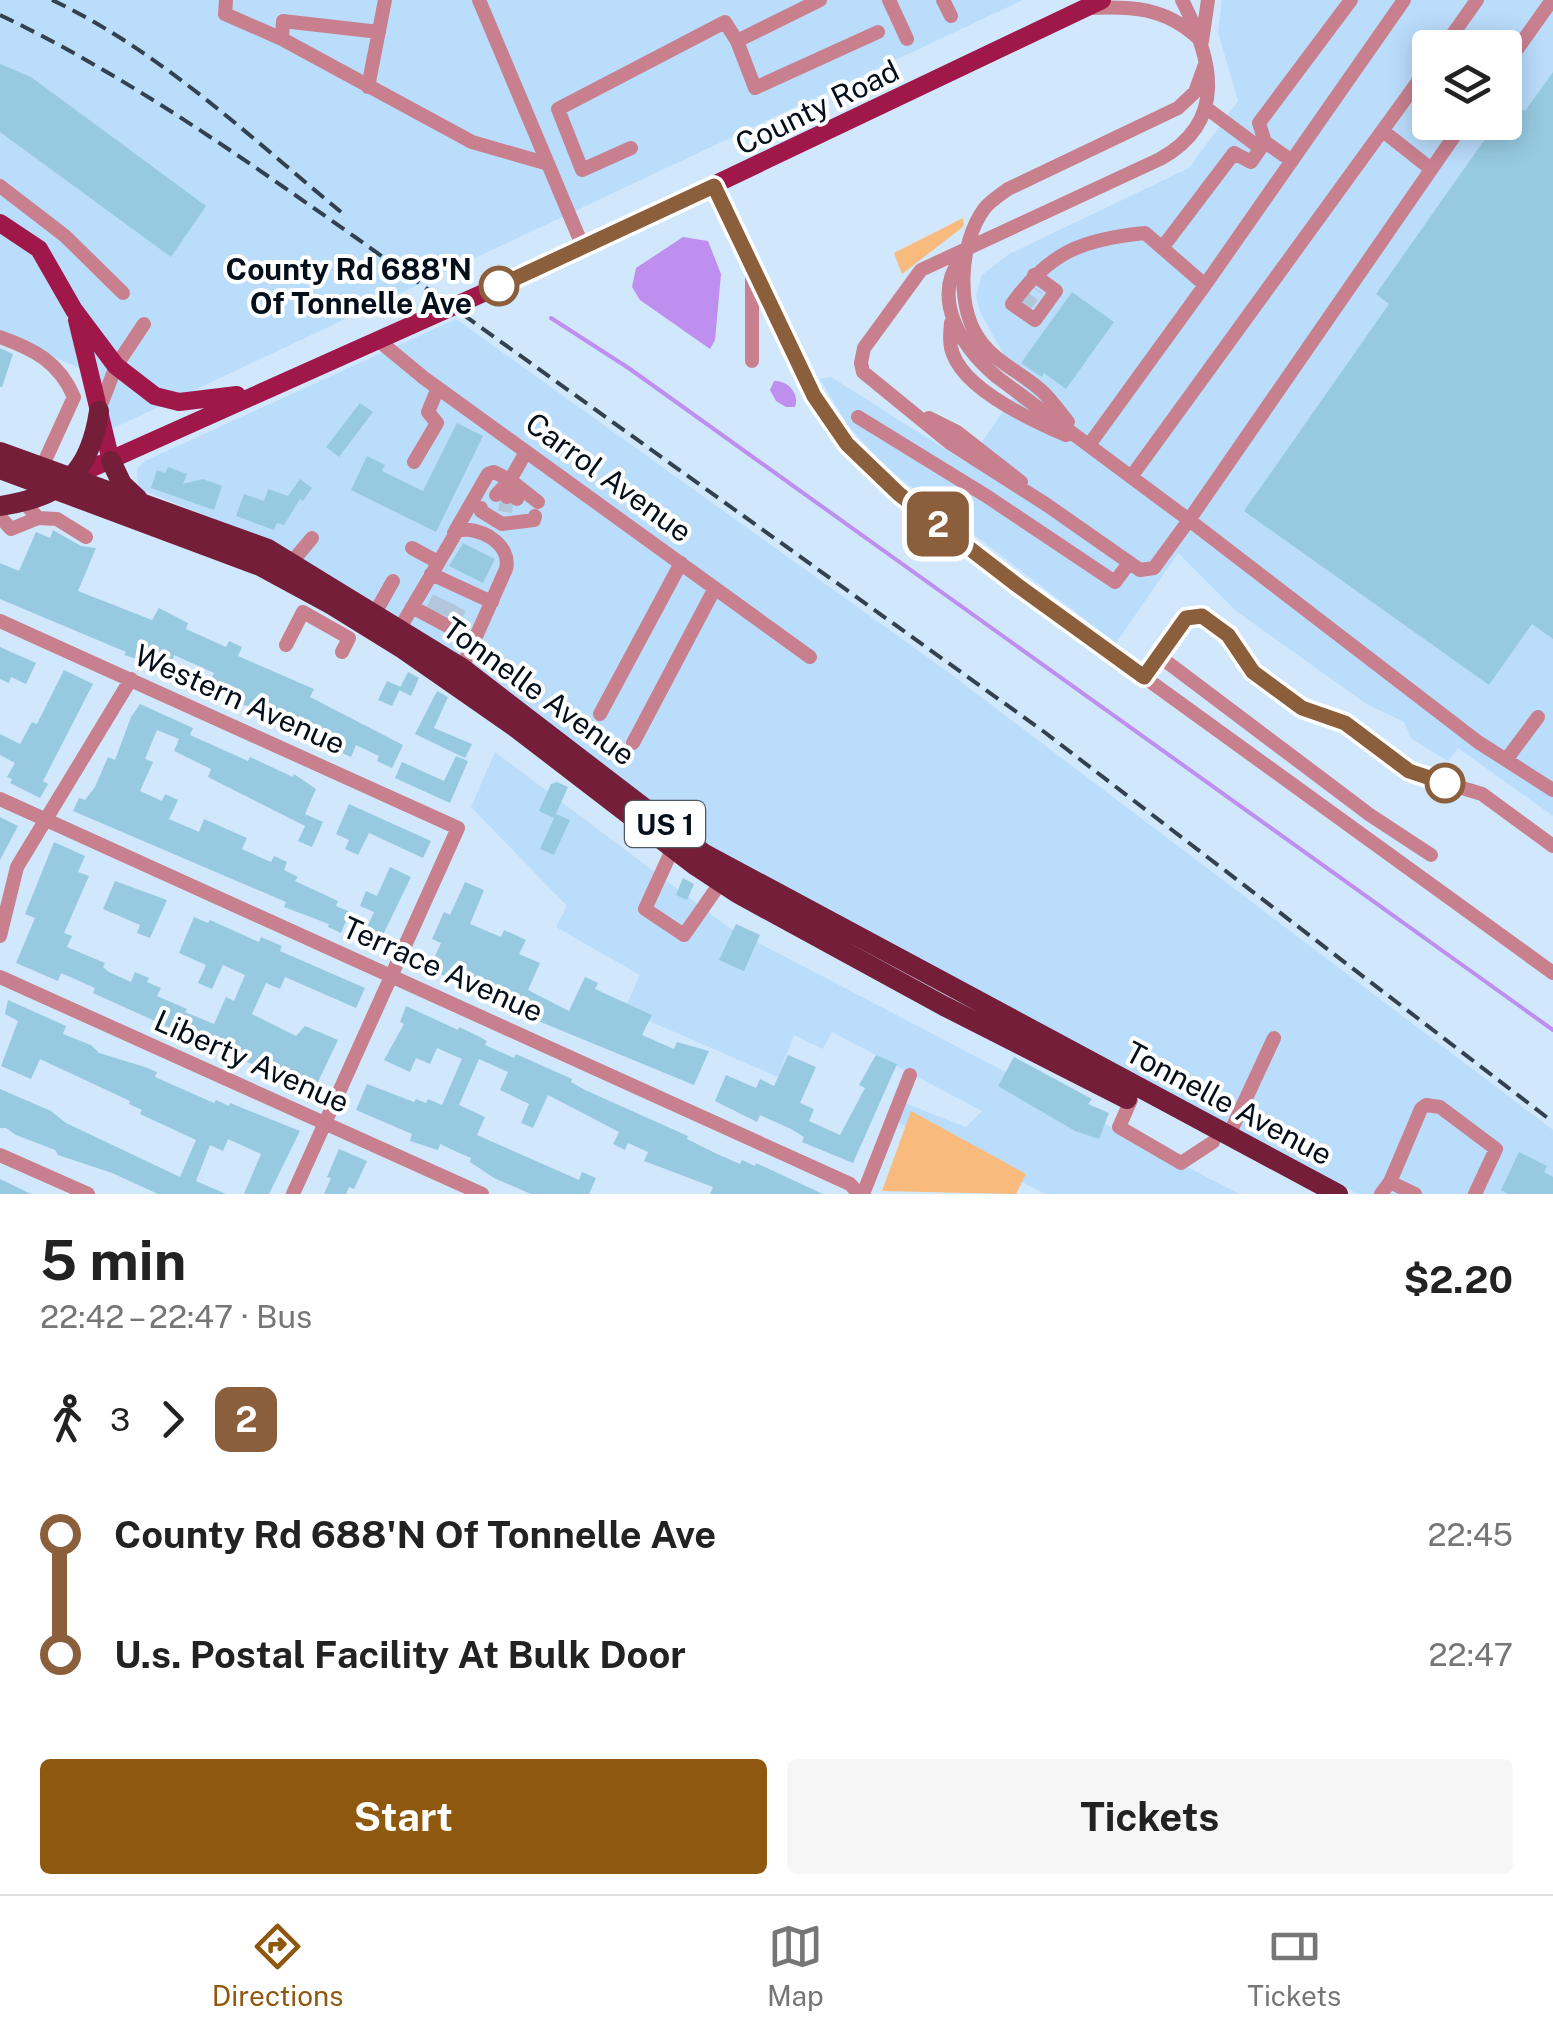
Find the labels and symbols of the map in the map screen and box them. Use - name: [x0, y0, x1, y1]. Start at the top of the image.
- street label: County Road: [729, 52, 905, 162]
- place label: County Rd 688'N Of Tonnelle Ave: [226, 251, 472, 321]
- marker: County Rd 688'N Of Tonnelle Ave: [480, 267, 518, 305]
- street label: Carrol Avenue: [519, 405, 699, 549]
- line badge: 2: [906, 492, 970, 556]
- street label: Tonnelle Avenue: [436, 609, 642, 773]
- street label: Western Avenue: [129, 636, 351, 762]
- unlabelled marker: [1426, 764, 1464, 802]
- road number: US 1: [625, 801, 705, 847]
- street label: Terrace Avenue: [337, 909, 549, 1029]
- street label: Liberty Avenue: [149, 1002, 355, 1120]
- street label: Tonnelle Avenue: [1120, 1033, 1338, 1173]

